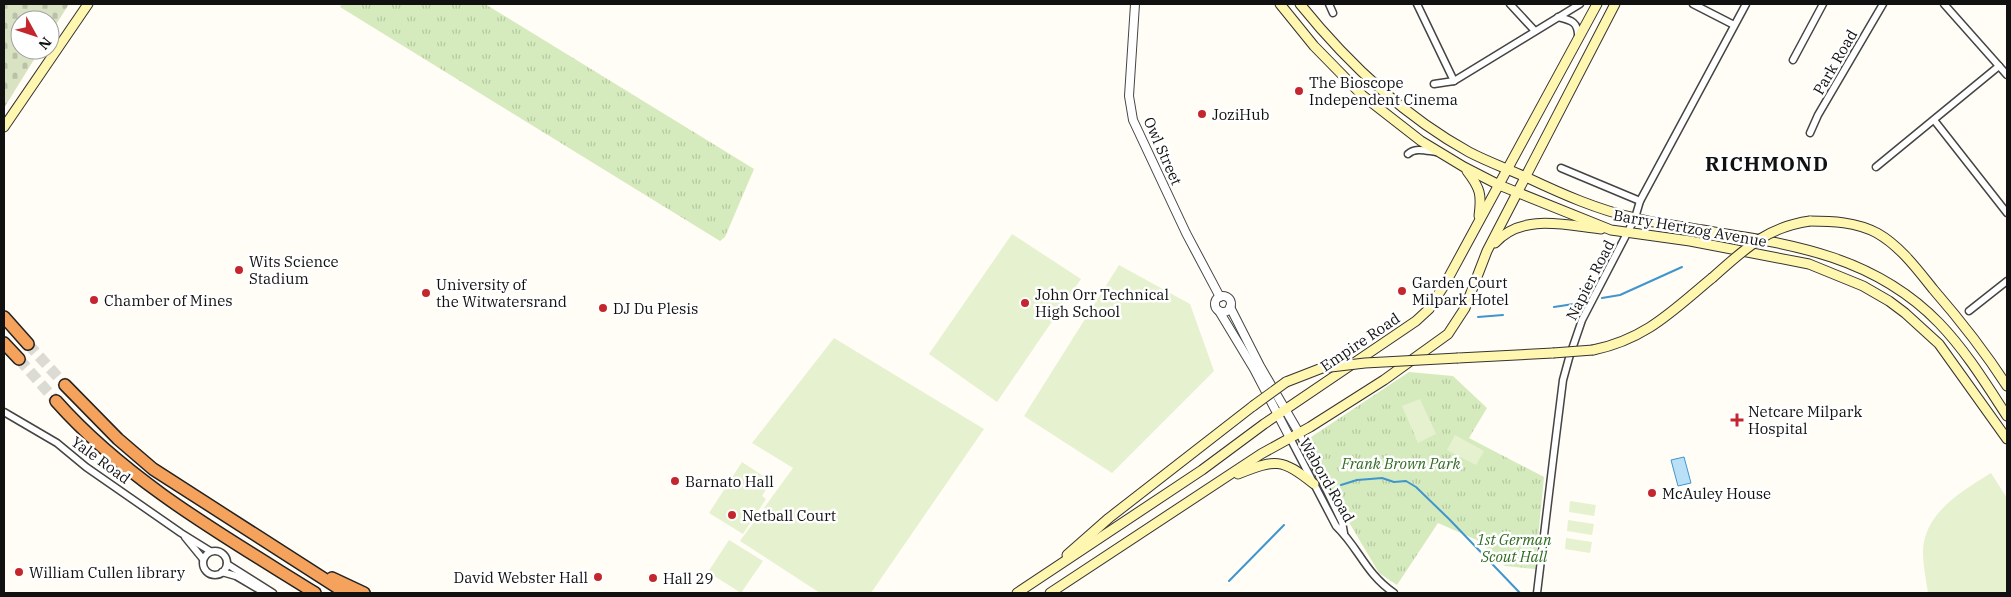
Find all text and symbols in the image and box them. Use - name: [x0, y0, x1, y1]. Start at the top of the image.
- north arrow: [10, 10, 60, 60]
- street label: Park Road: [1809, 26, 1861, 98]
- text: N: [35, 33, 55, 53]
- place label: The Bioscope Independent Cinema: [1309, 73, 1458, 109]
- marker: The Bioscope Independent Cinema: [1293, 85, 1305, 97]
- place label: JoziHub: [1212, 105, 1269, 124]
- marker: JoziHub: [1196, 108, 1208, 120]
- street label: Owl Street: [1140, 114, 1186, 188]
- district label: RICHMOND: [1705, 150, 1829, 177]
- street label: Barry Hertzog Avenue: [1612, 205, 1768, 251]
- street label: Napier Road: [1562, 237, 1618, 323]
- place label: Wits Science Stadium: [249, 252, 339, 288]
- marker: Wits Science Stadium: [233, 264, 245, 276]
- place label: Garden Court Milpark Hotel: [1412, 273, 1509, 309]
- place label: University of the Witwatersrand: [436, 275, 567, 311]
- place label: John Orr Technical High School: [1035, 285, 1169, 321]
- marker: Garden Court Milpark Hotel: [1396, 285, 1408, 297]
- marker: University of the Witwatersrand: [420, 287, 432, 299]
- place label: Chamber of Mines: [104, 291, 233, 310]
- marker: Chamber of Mines: [88, 294, 100, 306]
- marker: John Orr Technical High School: [1019, 297, 1031, 309]
- place label: DJ Du Plesis: [613, 299, 698, 318]
- marker: DJ Du Plesis: [597, 302, 609, 314]
- street label: Empire Road: [1317, 308, 1403, 376]
- place label: Netcare Milpark Hospital: [1748, 402, 1862, 438]
- marker: Netcare Milpark Hospital: [1730, 413, 1744, 427]
- street label: Yale Road: [68, 432, 134, 488]
- street label: Wabord Road: [1295, 434, 1359, 526]
- park label: Frank Brown Park: [1341, 454, 1460, 473]
- place label: Barnato Hall: [685, 472, 774, 491]
- marker: Barnato Hall: [669, 475, 681, 487]
- place label: McAuley House: [1662, 484, 1771, 503]
- marker: McAuley House: [1646, 487, 1658, 499]
- place label: Netball Court: [742, 506, 836, 525]
- marker: Netball Court: [726, 509, 738, 521]
- park label: 1st German Scout Hall: [1477, 530, 1552, 566]
- place label: William Cullen library: [29, 563, 185, 582]
- marker: William Cullen library: [13, 566, 25, 578]
- place label: David Webster Hall: [454, 568, 588, 587]
- place label: Hall 29: [663, 569, 713, 588]
- marker: David Webster Hall: [592, 571, 604, 583]
- marker: Hall 29: [647, 572, 659, 584]

